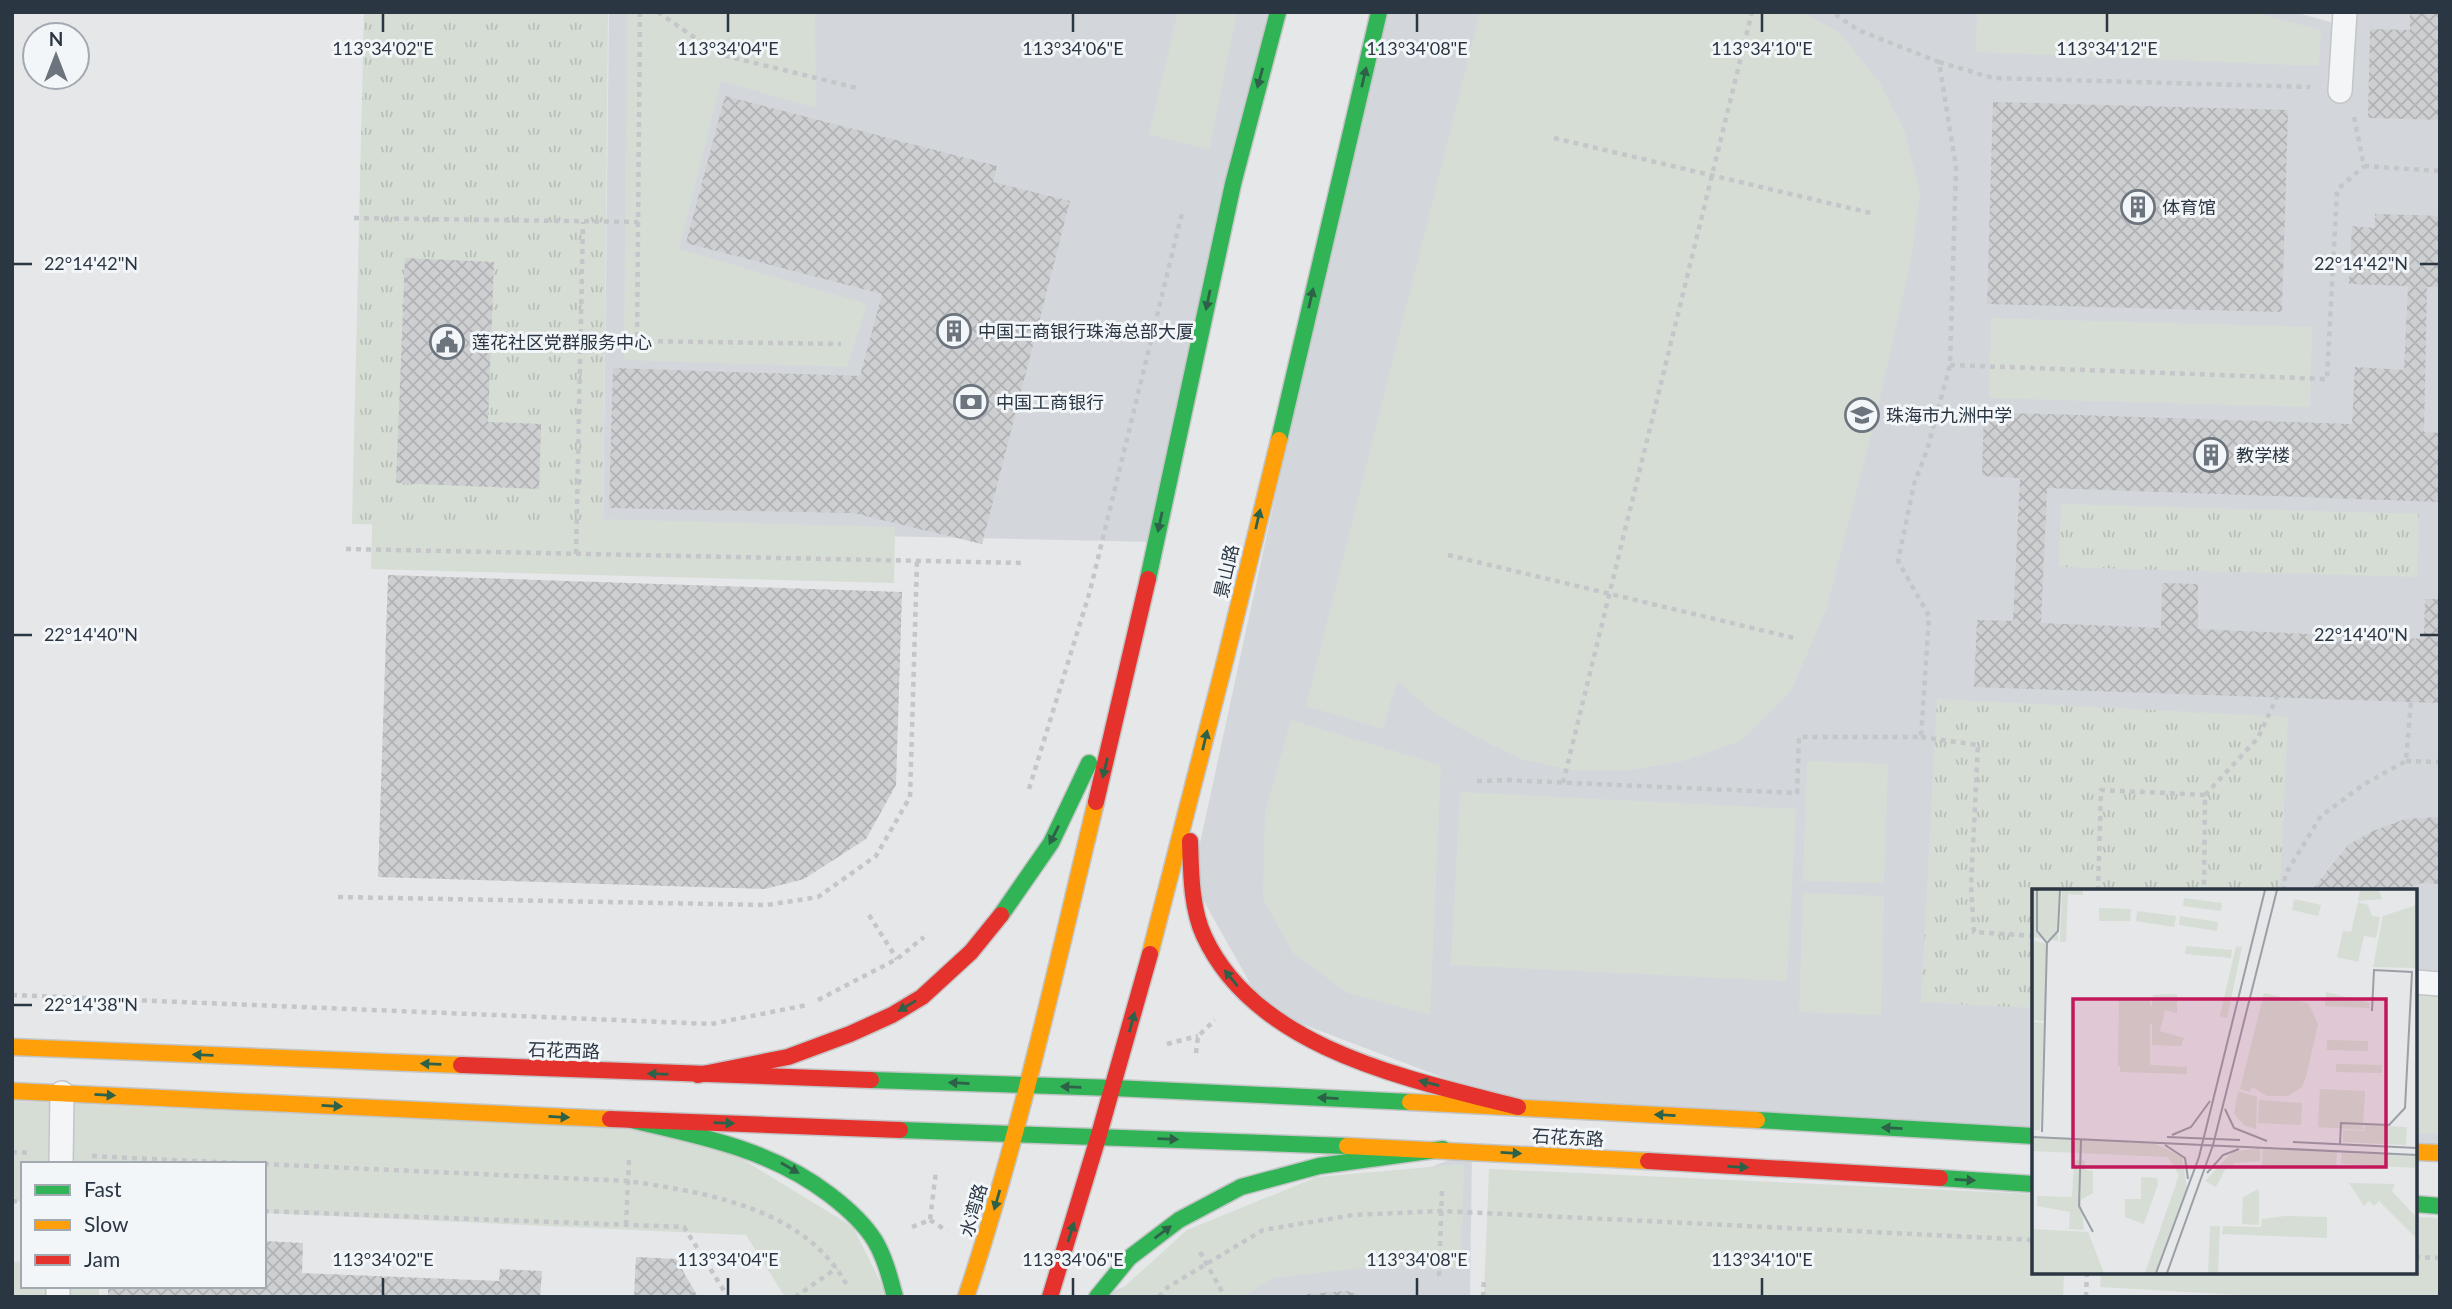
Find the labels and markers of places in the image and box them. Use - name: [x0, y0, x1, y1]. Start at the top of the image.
- building icon: 体育馆: [2119, 188, 2157, 226]
- place label: 体育馆: [2162, 196, 2216, 218]
- building icon: 中国工商银行珠海总部大厦: [935, 312, 973, 350]
- place label: 中国工商银行珠海总部大厦: [978, 320, 1194, 342]
- public building icon: 莲花社区党群服务中心: [428, 323, 466, 361]
- place label: 莲花社区党群服务中心: [472, 331, 652, 353]
- bank icon: 中国工商银行: [952, 383, 990, 421]
- place label: 中国工商银行: [996, 391, 1104, 413]
- school or university icon: 珠海市九洲中学: [1843, 396, 1881, 434]
- place label: 珠海市九洲中学: [1886, 404, 2012, 426]
- building icon: 教学楼: [2192, 436, 2230, 474]
- place label: 教学楼: [2236, 444, 2290, 466]

